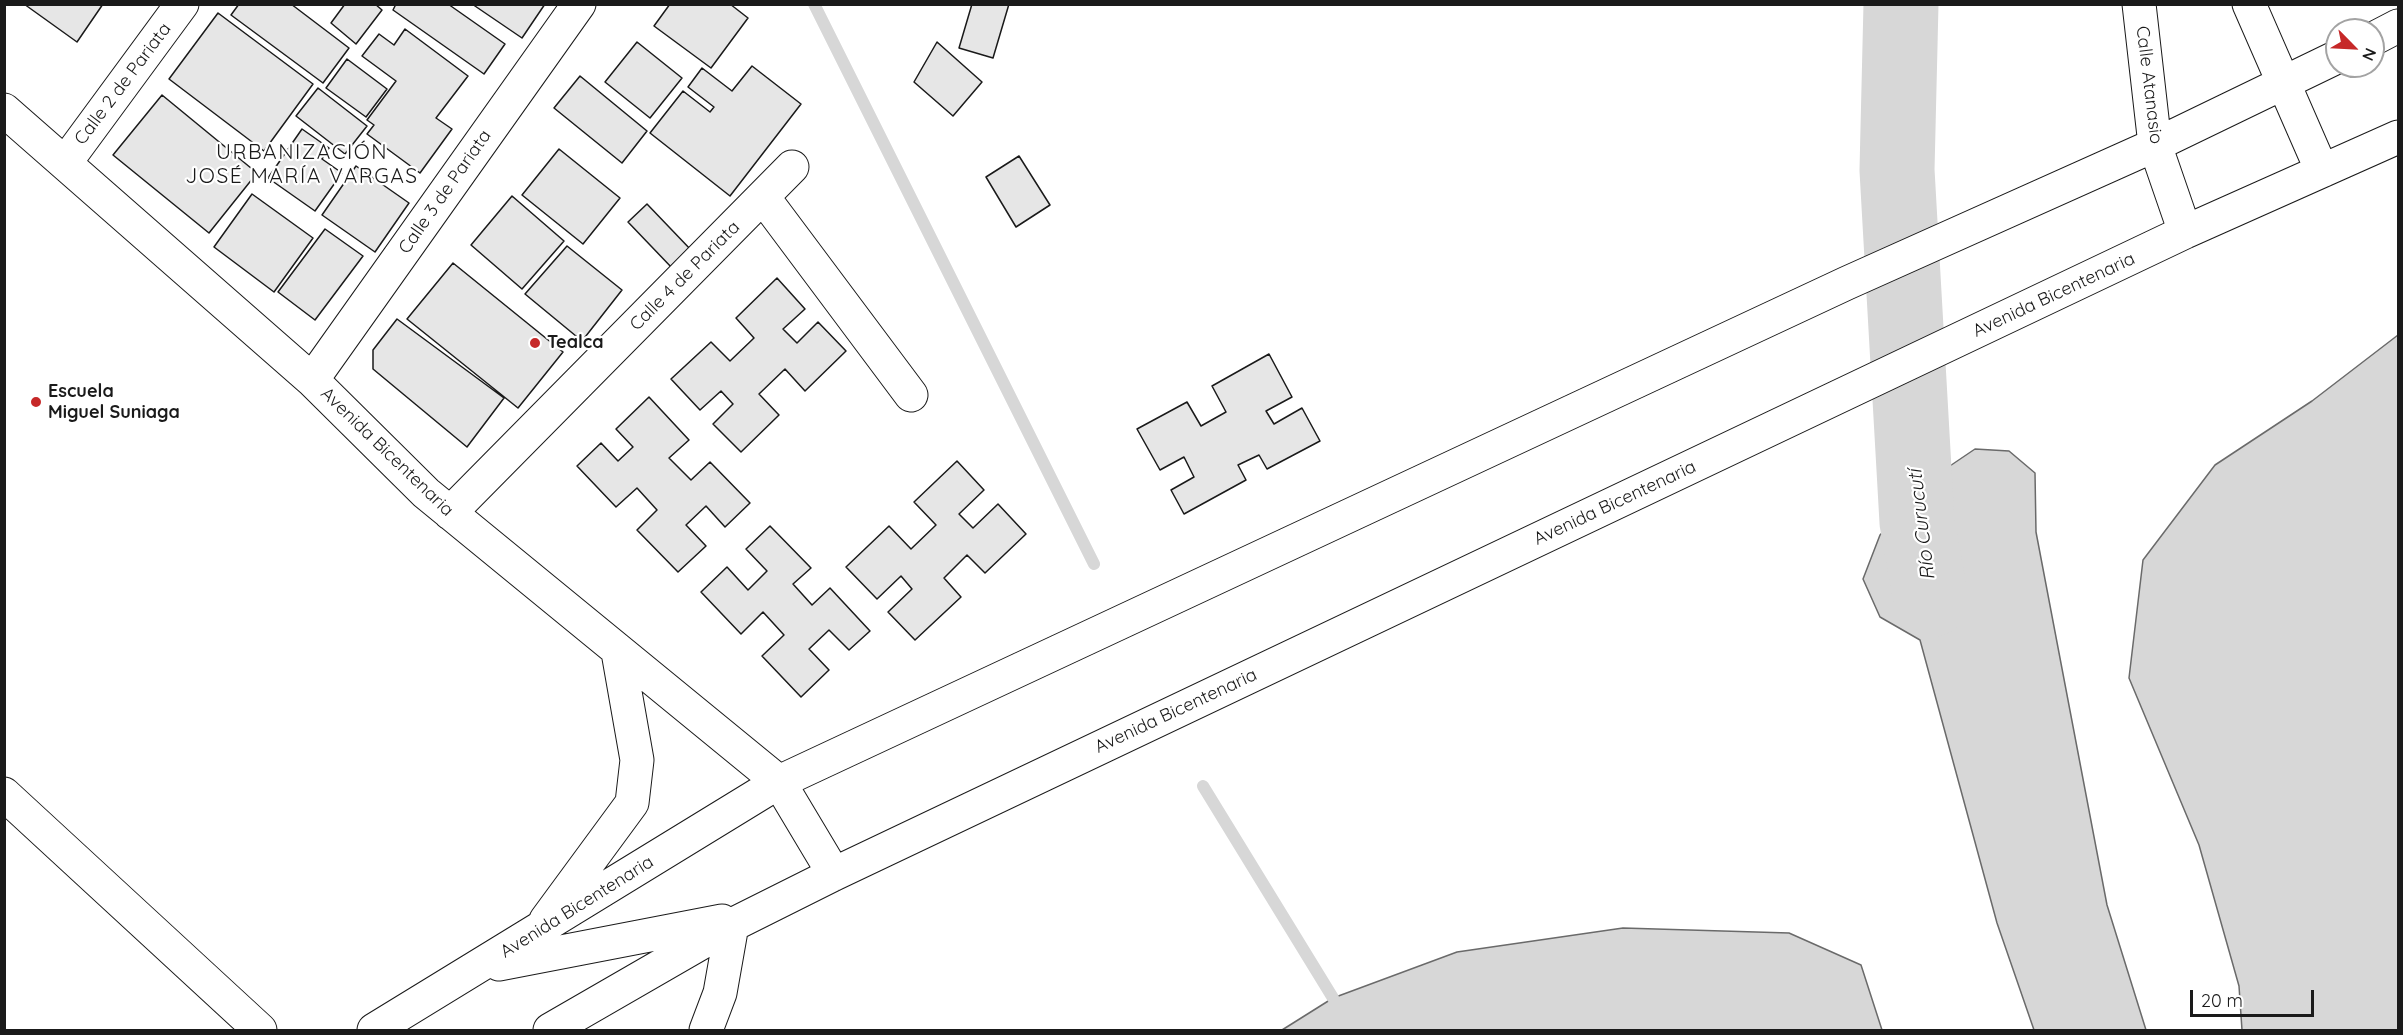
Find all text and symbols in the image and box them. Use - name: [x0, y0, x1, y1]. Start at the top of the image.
- north arrow: [2325, 18, 2385, 78]
- street label: Calle 2 de Pariata: [70, 19, 176, 149]
- street label: Calle Atanasio: [2131, 25, 2167, 145]
- text: N: [2358, 45, 2381, 64]
- street label: Calle 3 de Pariata: [394, 126, 496, 258]
- district label: URBANIZACIÓN JOSÉ MARÍA VARGAS: [185, 140, 419, 190]
- street label: Calle 4 de Pariata: [626, 217, 744, 335]
- street label: Avenida Bicentenaria: [1970, 248, 2138, 342]
- place label: Tealca: [547, 332, 603, 354]
- marker: Tealca: [528, 336, 542, 350]
- place label: Escuela Miguel Suniaga: [48, 381, 180, 424]
- street label: Avenida Bicentenaria: [316, 383, 458, 521]
- marker: Escuela Miguel Suniaga: [29, 395, 43, 409]
- street label: Avenida Bicentenaria: [1531, 456, 1699, 550]
- water label: Río Curucutí: [1903, 468, 1941, 582]
- street label: Avenida Bicentenaria: [1092, 664, 1260, 758]
- street label: Avenida Bicentenaria: [496, 851, 658, 963]
- scale bar: [2193, 978, 2318, 1016]
- text: 20 m: [2201, 989, 2243, 1012]

